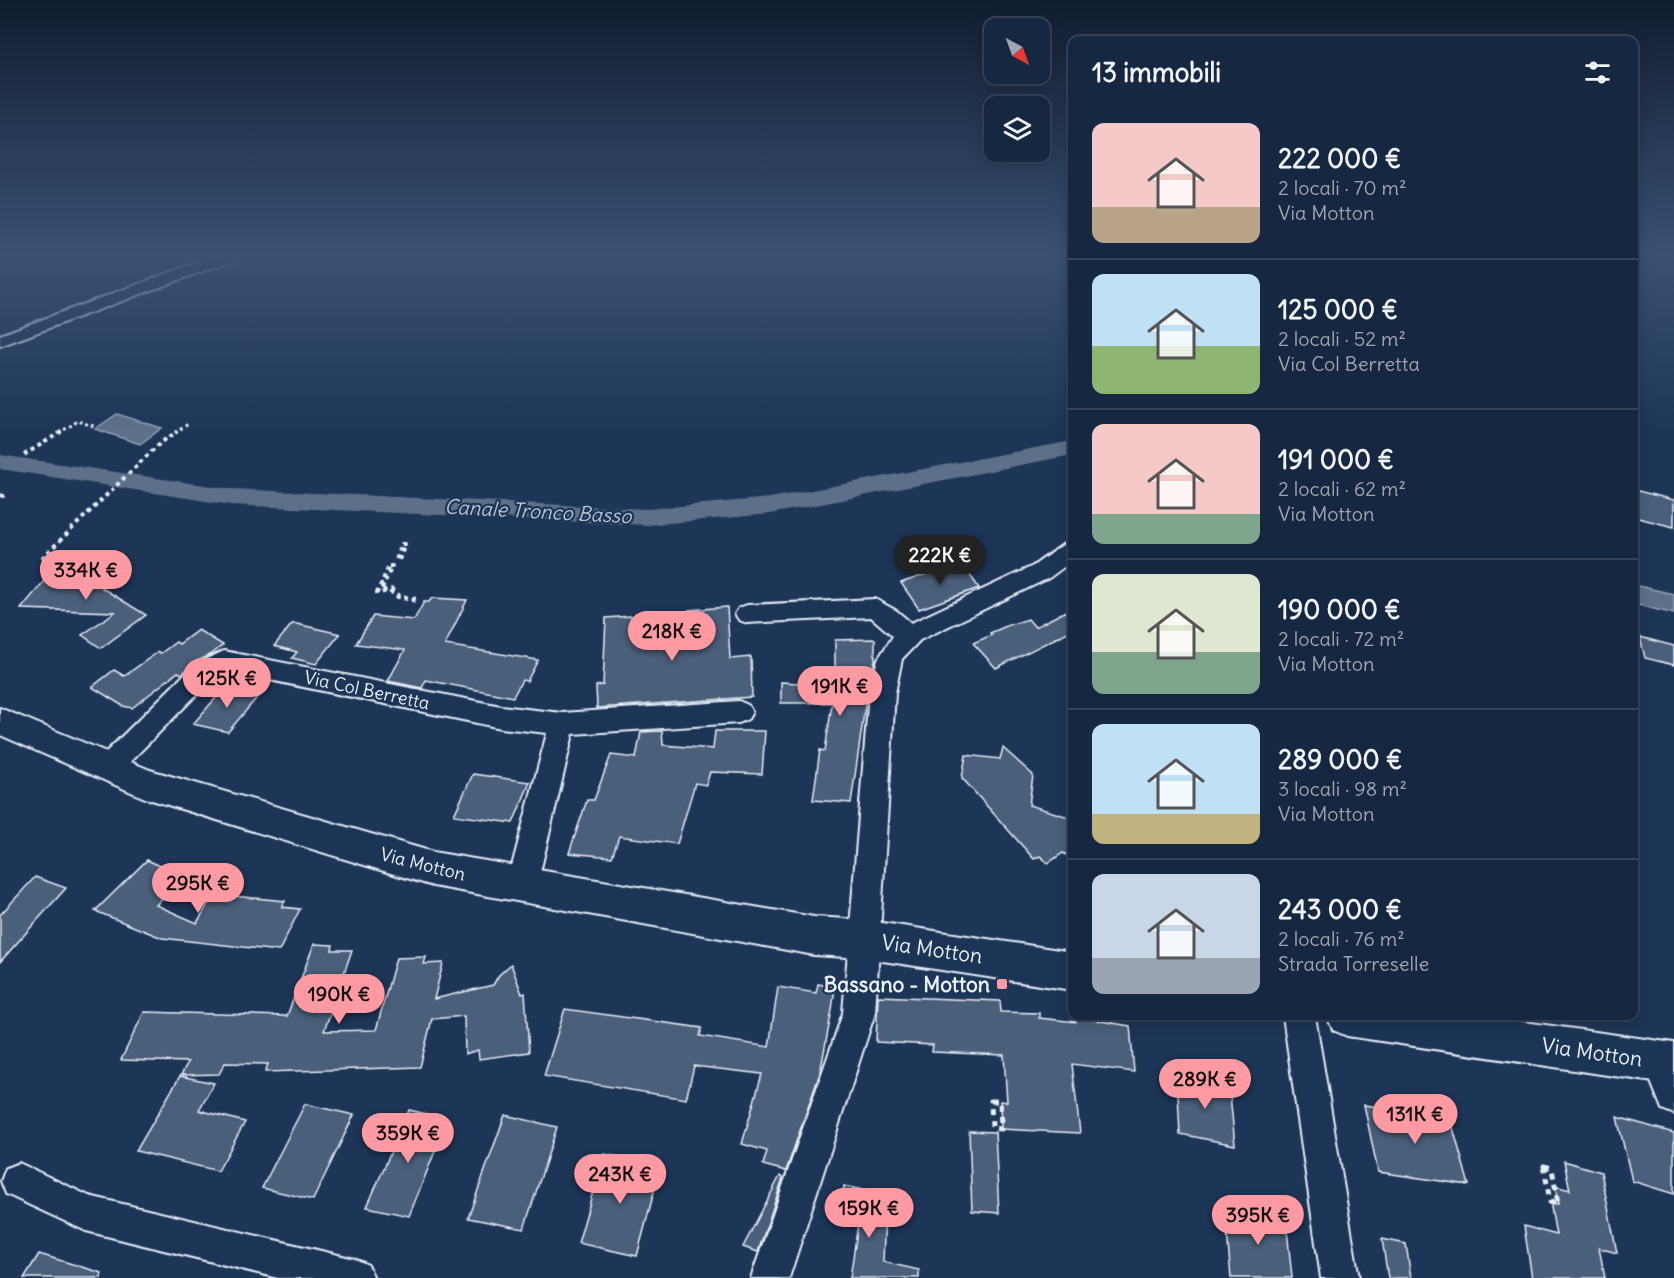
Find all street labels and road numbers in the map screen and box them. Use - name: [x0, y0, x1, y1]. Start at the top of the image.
- street label: Via Col Berretta: [302, 665, 432, 715]
- street label: Via Motton: [378, 842, 468, 886]
- street label: Via Motton: [880, 929, 984, 969]
- street label: Via Motton: [1540, 1032, 1644, 1072]

